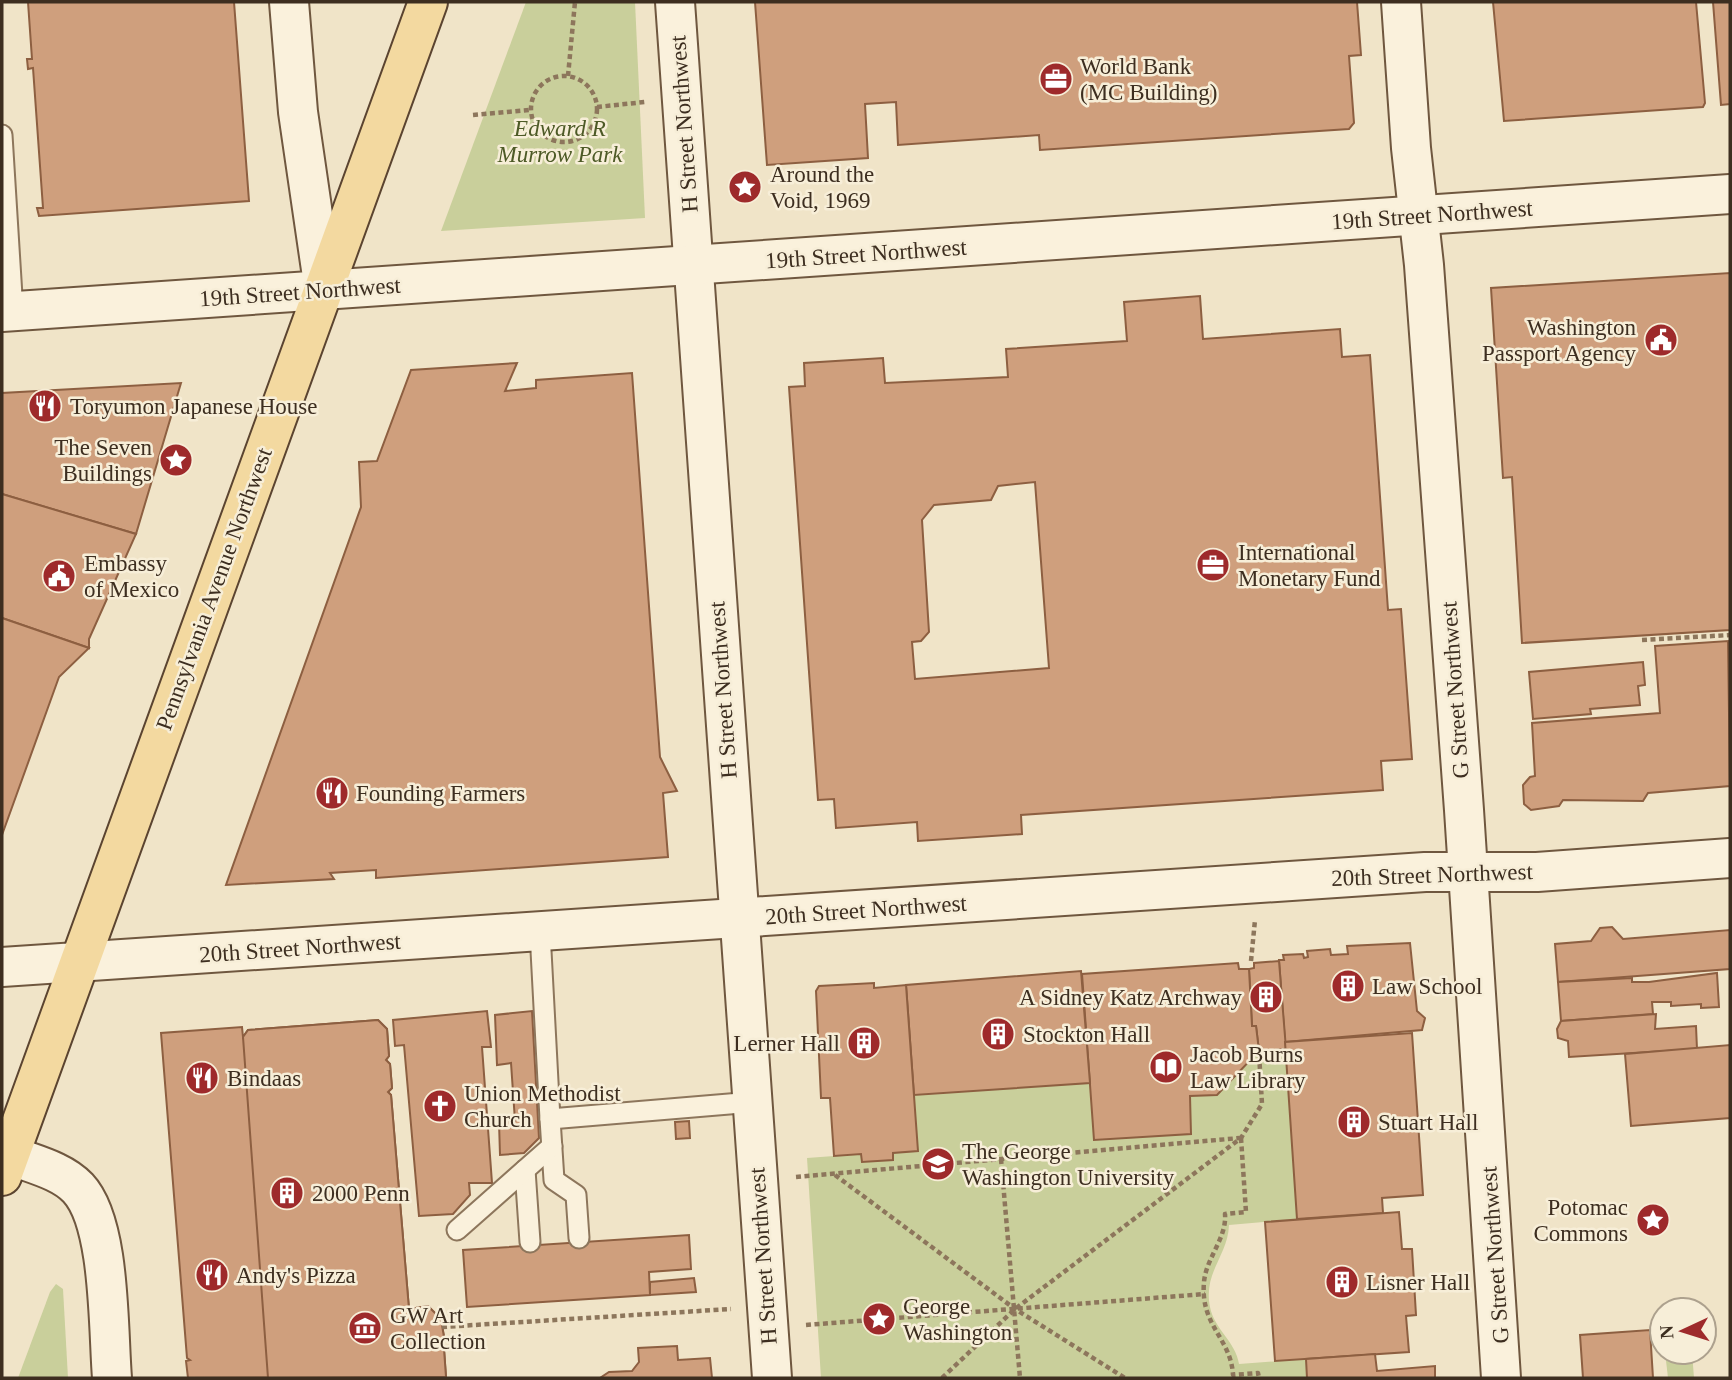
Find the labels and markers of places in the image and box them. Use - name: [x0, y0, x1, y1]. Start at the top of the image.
- place label: World Bank (MC Building): [1080, 54, 1217, 105]
- office icon: World Bank (MC Building): [1037, 60, 1075, 98]
- place label: Around the Void, 1969: [770, 162, 874, 213]
- place icon: Around the Void, 1969: [726, 168, 764, 206]
- place label: Washington Passport Agency: [1482, 315, 1636, 366]
- public building icon: Washington Passport Agency: [1642, 321, 1680, 359]
- restaurant icon: Toryumon Japanese House: [26, 387, 64, 425]
- place label: Toryumon Japanese House: [70, 394, 318, 419]
- place label: The Seven Buildings: [54, 435, 152, 486]
- place icon: The Seven Buildings: [157, 441, 195, 479]
- place label: International Monetary Fund: [1238, 540, 1381, 591]
- office icon: International Monetary Fund: [1194, 546, 1232, 584]
- place label: Embassy of Mexico: [84, 551, 179, 602]
- public building icon: Embassy of Mexico: [40, 557, 78, 595]
- restaurant icon: Founding Farmers: [313, 774, 351, 812]
- place label: Founding Farmers: [356, 781, 525, 806]
- building icon: Law School: [1329, 967, 1367, 1005]
- place label: Law School: [1372, 974, 1483, 999]
- building icon: A Sidney Katz Archway: [1247, 978, 1285, 1016]
- place label: A Sidney Katz Archway: [1019, 985, 1242, 1010]
- building icon: Stockton Hall: [979, 1015, 1017, 1053]
- place label: Stockton Hall: [1023, 1022, 1150, 1047]
- building icon: Lerner Hall: [845, 1024, 883, 1062]
- place label: Lerner Hall: [733, 1031, 840, 1056]
- place label: Jacob Burns Law Library: [1190, 1042, 1306, 1093]
- library icon: Jacob Burns Law Library: [1147, 1048, 1185, 1086]
- restaurant icon: Bindaas: [183, 1059, 221, 1097]
- place label: Bindaas: [227, 1066, 301, 1091]
- place label: Union Methodist Church: [464, 1081, 621, 1132]
- church icon: Union Methodist Church: [421, 1087, 459, 1125]
- building icon: Stuart Hall: [1335, 1103, 1373, 1141]
- place label: Stuart Hall: [1378, 1110, 1478, 1135]
- place label: The George Washington University: [962, 1139, 1175, 1190]
- school or university icon: The George Washington University: [919, 1145, 957, 1183]
- building icon: 2000 Penn: [268, 1174, 306, 1212]
- place label: 2000 Penn: [312, 1181, 410, 1206]
- place label: Potomac Commons: [1533, 1195, 1628, 1246]
- place icon: Potomac Commons: [1634, 1201, 1672, 1239]
- restaurant icon: Andy's Pizza: [193, 1256, 231, 1294]
- place label: Andy's Pizza: [236, 1263, 356, 1288]
- building icon: Lisner Hall: [1323, 1263, 1361, 1301]
- place label: Lisner Hall: [1366, 1270, 1470, 1295]
- place label: George Washington: [903, 1294, 1013, 1345]
- place icon: George Washington: [860, 1300, 898, 1338]
- place label: GW Art Collection: [390, 1303, 486, 1354]
- museum icon: GW Art Collection: [346, 1309, 384, 1347]

